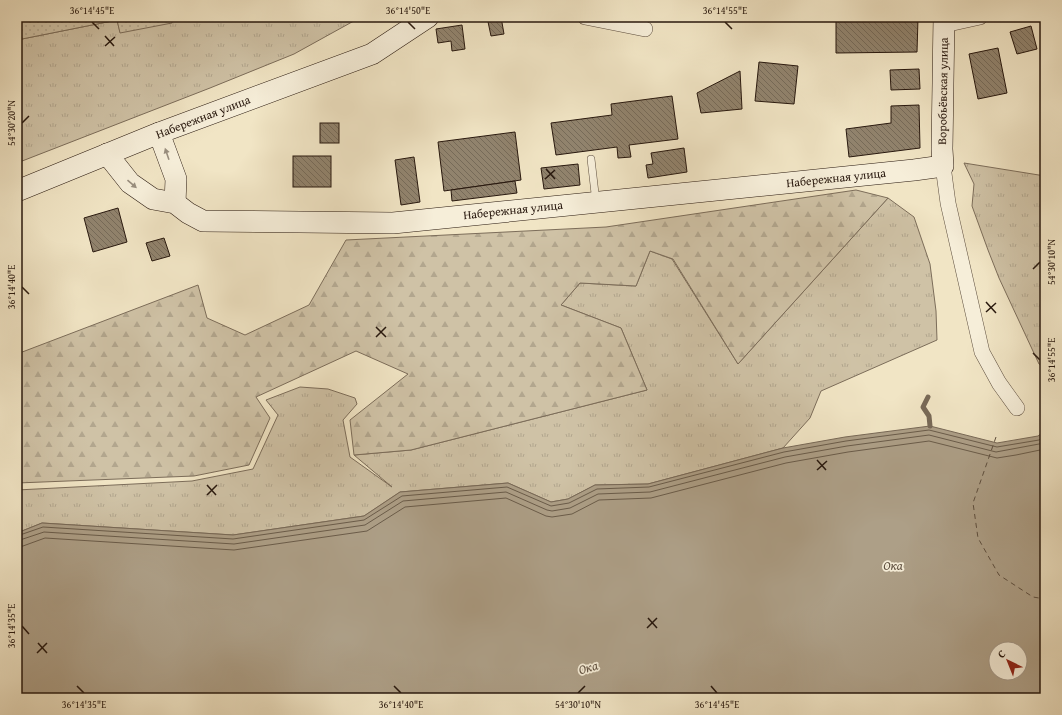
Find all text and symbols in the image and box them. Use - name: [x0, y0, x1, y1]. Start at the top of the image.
- text: 36°14'45"E: [70, 3, 114, 18]
- text: 36°14'50"E: [386, 3, 430, 18]
- text: 36°14'55"E: [703, 3, 747, 18]
- street label: Воробьёвская улица: [933, 37, 952, 145]
- street label: Набережная улица: [153, 91, 253, 142]
- text: 54°30'20"N: [4, 100, 19, 146]
- one-way arrow: [163, 148, 169, 160]
- street label: Набережная улица: [785, 164, 887, 191]
- one-way arrow: [127, 179, 137, 188]
- street label: Набережная улица: [462, 196, 564, 223]
- text: 54°30'10"N: [1044, 239, 1059, 285]
- text: 36°14'40"E: [4, 265, 19, 309]
- text: 36°14'55"E: [1044, 338, 1059, 382]
- water label: Ока: [883, 556, 903, 575]
- text: 36°14'35"E: [4, 604, 19, 648]
- north arrow: [988, 641, 1028, 681]
- text: С: [993, 646, 1009, 662]
- water label: Ока: [576, 656, 600, 679]
- text: 36°14'35"E: [62, 697, 106, 712]
- text: 36°14'40"E: [379, 697, 423, 712]
- text: 54°30'10"N: [555, 697, 601, 712]
- text: 36°14'45"E: [695, 697, 739, 712]

